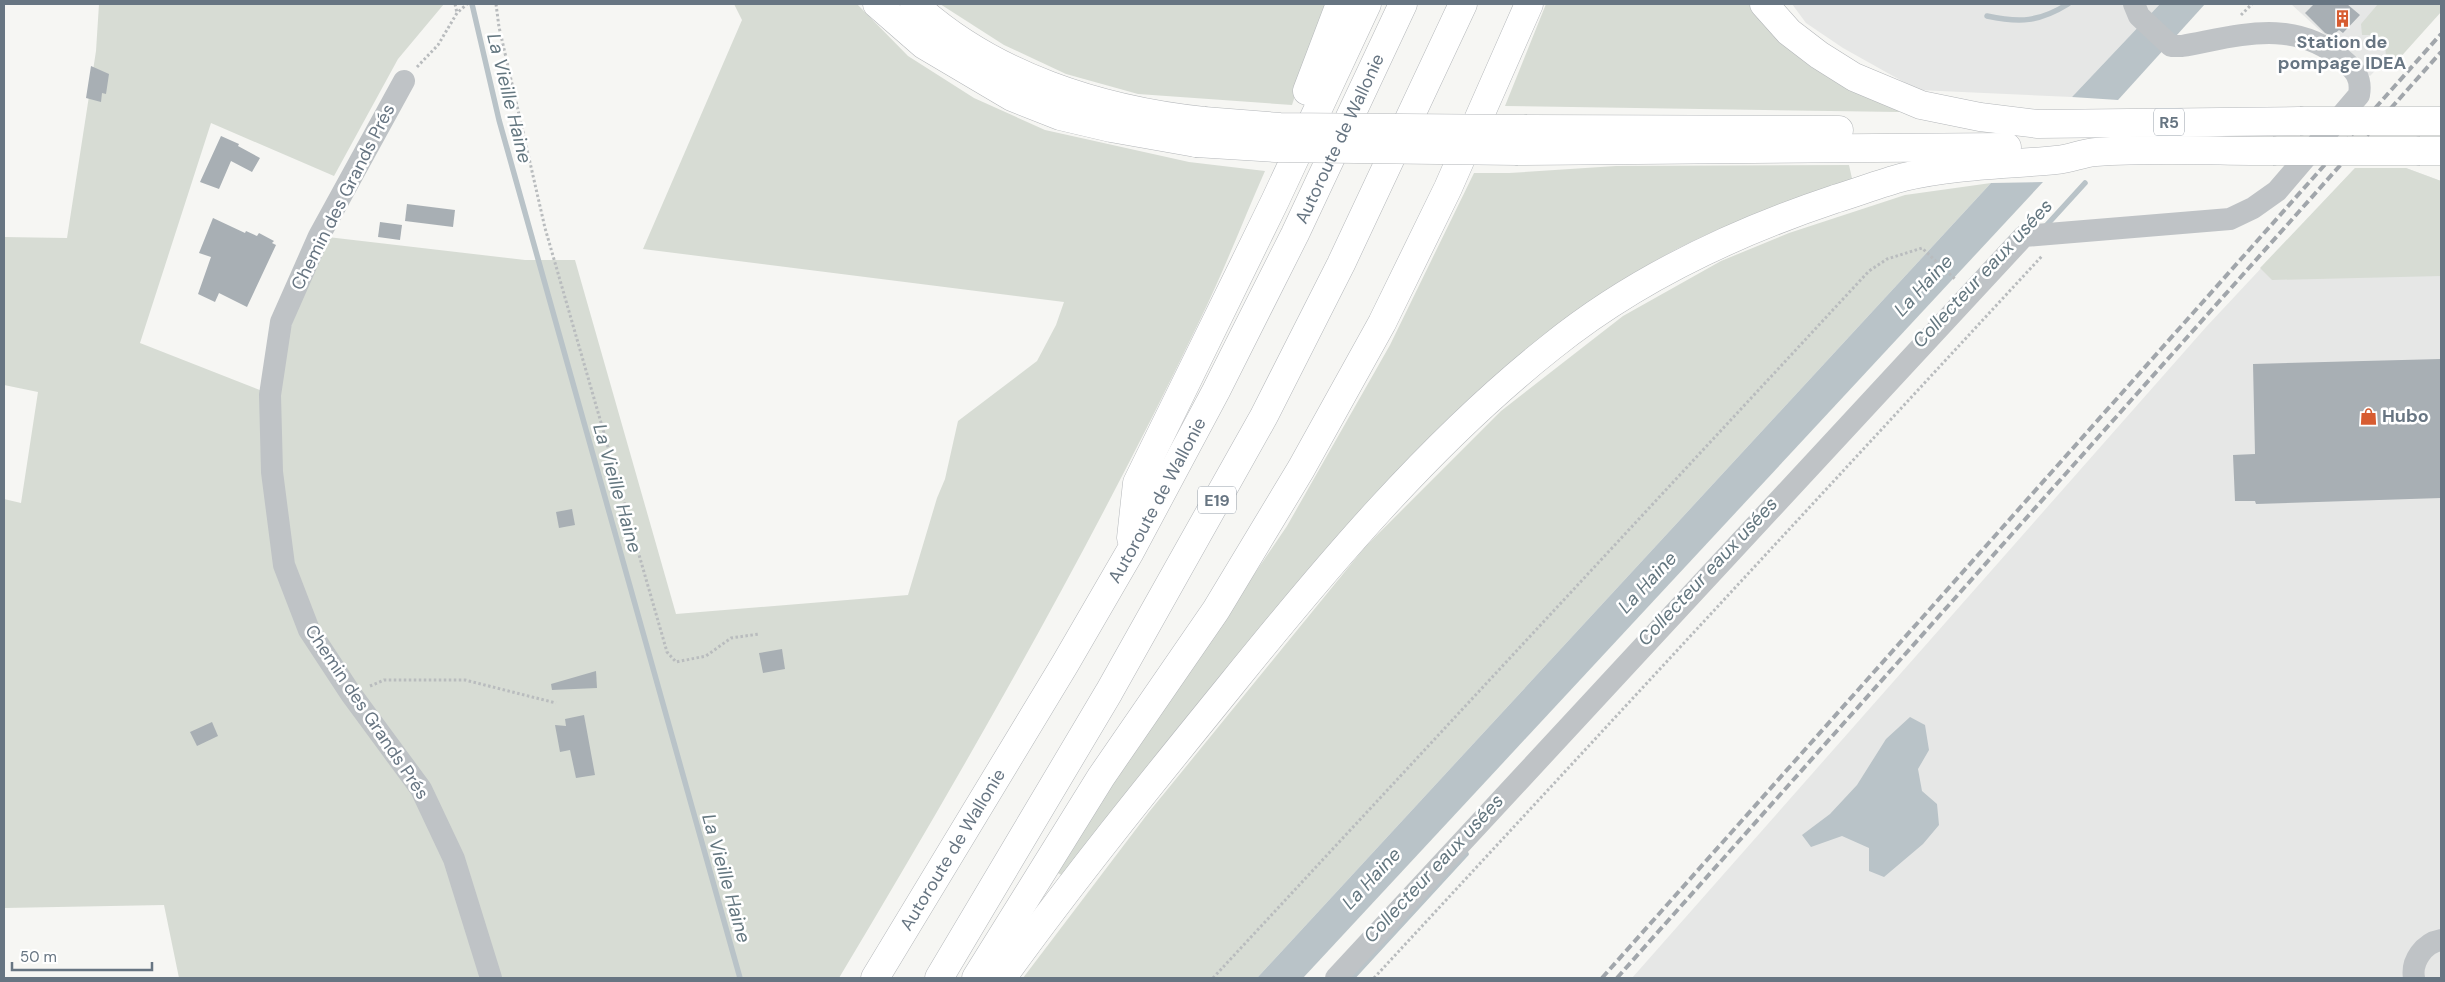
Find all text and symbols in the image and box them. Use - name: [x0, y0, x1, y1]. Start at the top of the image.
- building icon: Station de pompage IDEA: [2332, 9, 2352, 29]
- place label: Station de pompage IDEA: [2278, 30, 2406, 75]
- water label: La Vieille Haine: [481, 31, 538, 166]
- street label: Autoroute de Wallonie: [1290, 50, 1390, 228]
- street label: Chemin des Grands Prés: [286, 100, 400, 294]
- road number: R5: [2154, 108, 2184, 136]
- water label: Collecteur eaux usées: [1907, 194, 2058, 353]
- water label: La Haine: [1888, 249, 1958, 322]
- place label: Hubo: [2382, 404, 2429, 428]
- shop icon: Hubo: [2358, 406, 2378, 426]
- street label: Autoroute de Wallonie: [1103, 413, 1212, 587]
- water label: La Vieille Haine: [587, 421, 648, 556]
- road number: E19: [1198, 486, 1236, 514]
- water label: Collecteur eaux usées: [1632, 492, 1783, 651]
- water label: La Haine: [1612, 546, 1682, 619]
- street label: Chemin des Grands Prés: [299, 620, 435, 804]
- street label: Autoroute de Wallonie: [894, 764, 1011, 935]
- water label: Collecteur eaux usées: [1358, 789, 1509, 948]
- water label: La Vieille Haine: [696, 811, 757, 946]
- water label: La Haine: [1336, 842, 1406, 915]
- scale bar: [12, 940, 152, 972]
- text: 50 m: [20, 947, 57, 967]

